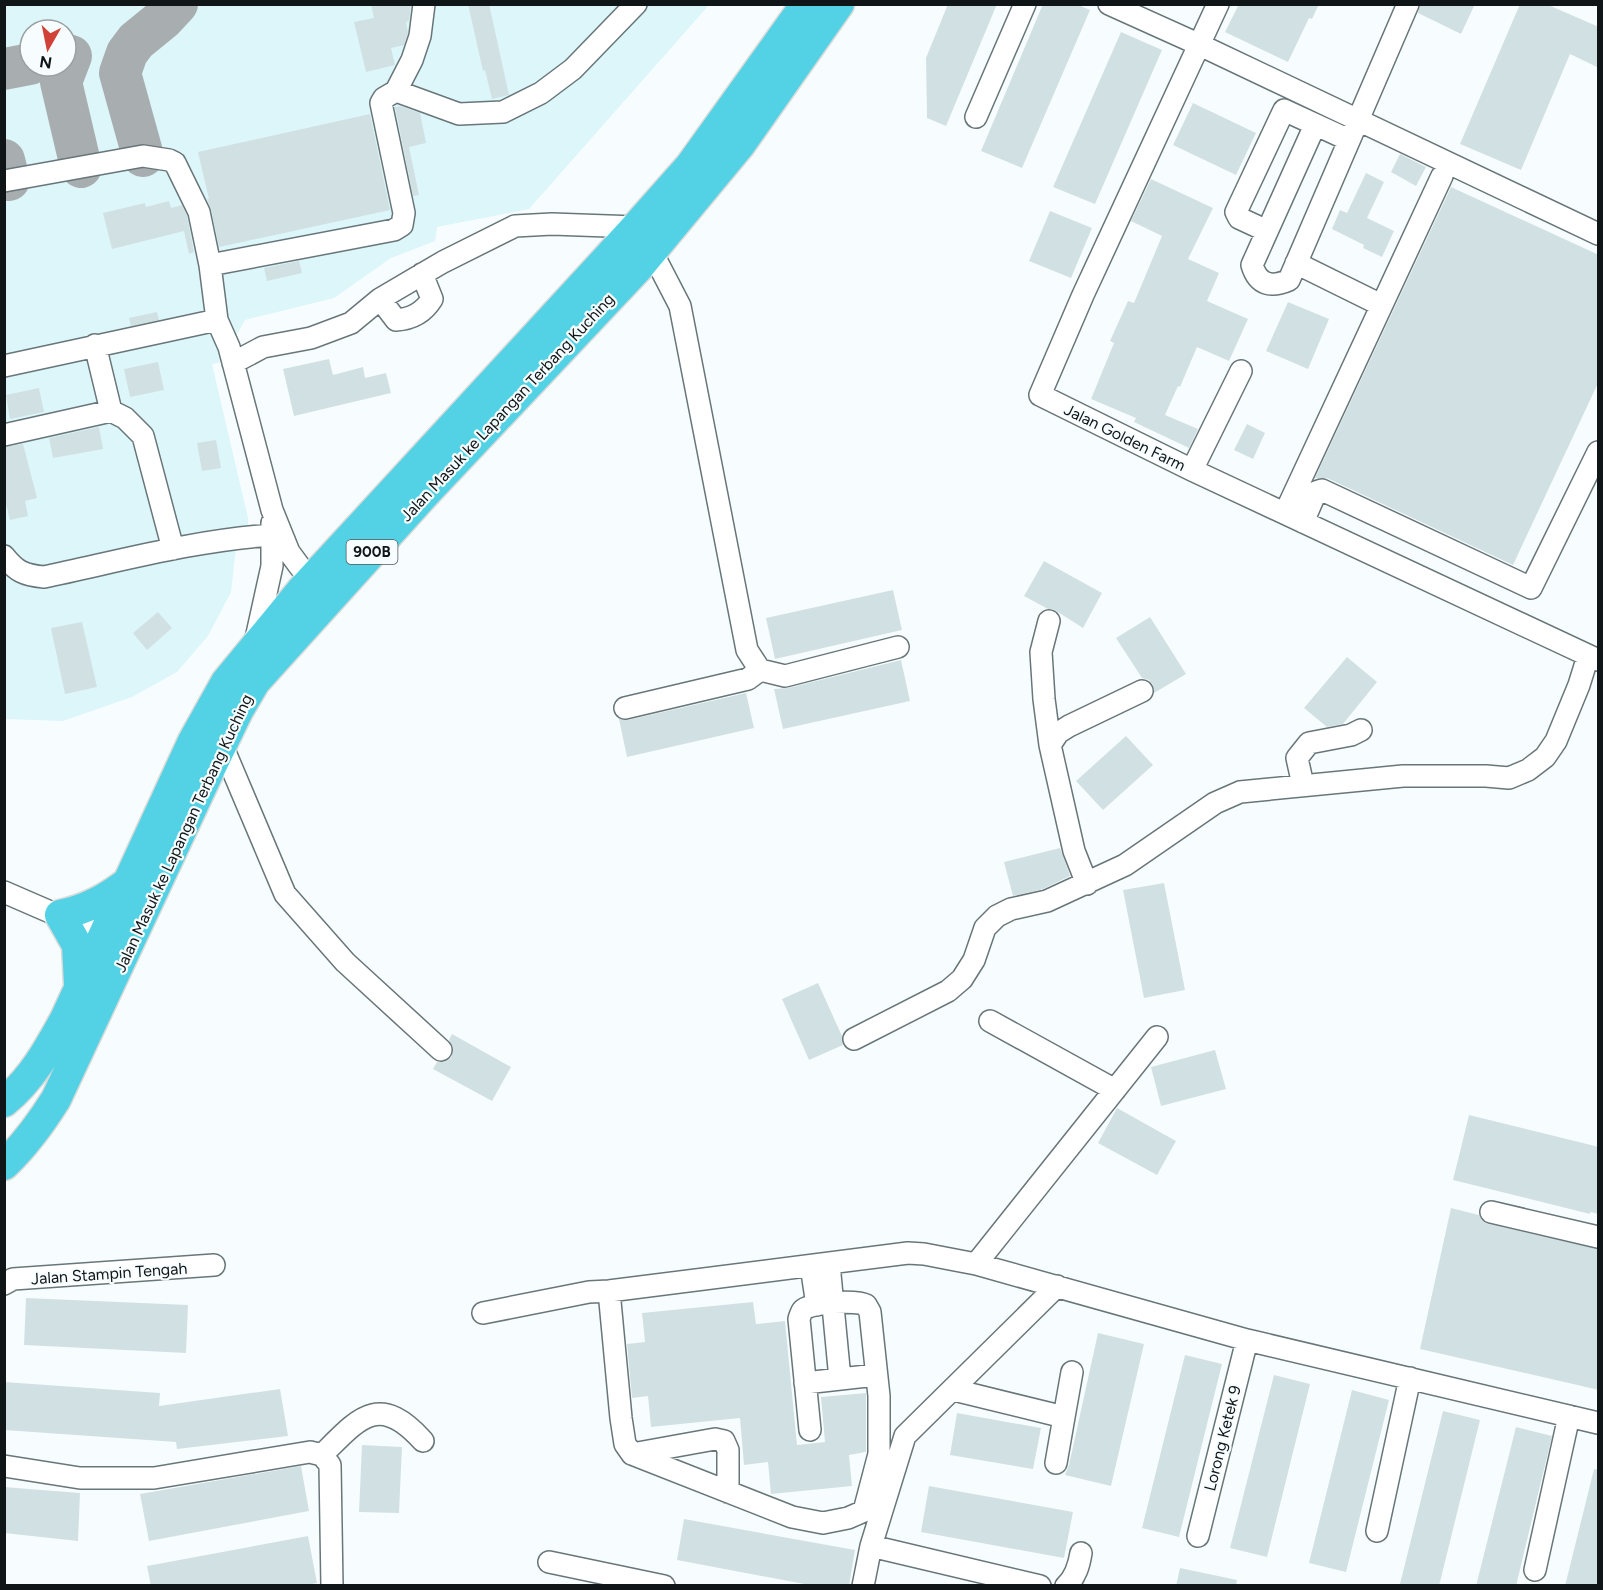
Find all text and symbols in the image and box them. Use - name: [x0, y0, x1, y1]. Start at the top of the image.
- north arrow: [18, 18, 78, 78]
- text: N: [38, 52, 53, 73]
- street label: Jalan Masuk ke Lapangan Terbang Kuching: [397, 289, 618, 525]
- street label: Jalan Golden Farm: [1061, 400, 1189, 475]
- road number: 900B: [346, 540, 398, 564]
- street label: Jalan Masuk ke Lapangan Terbang Kuching: [110, 691, 256, 975]
- street label: Jalan Stampin Tengah: [30, 1259, 188, 1288]
- street label: Lorong Ketek 9: [1200, 1383, 1245, 1493]

